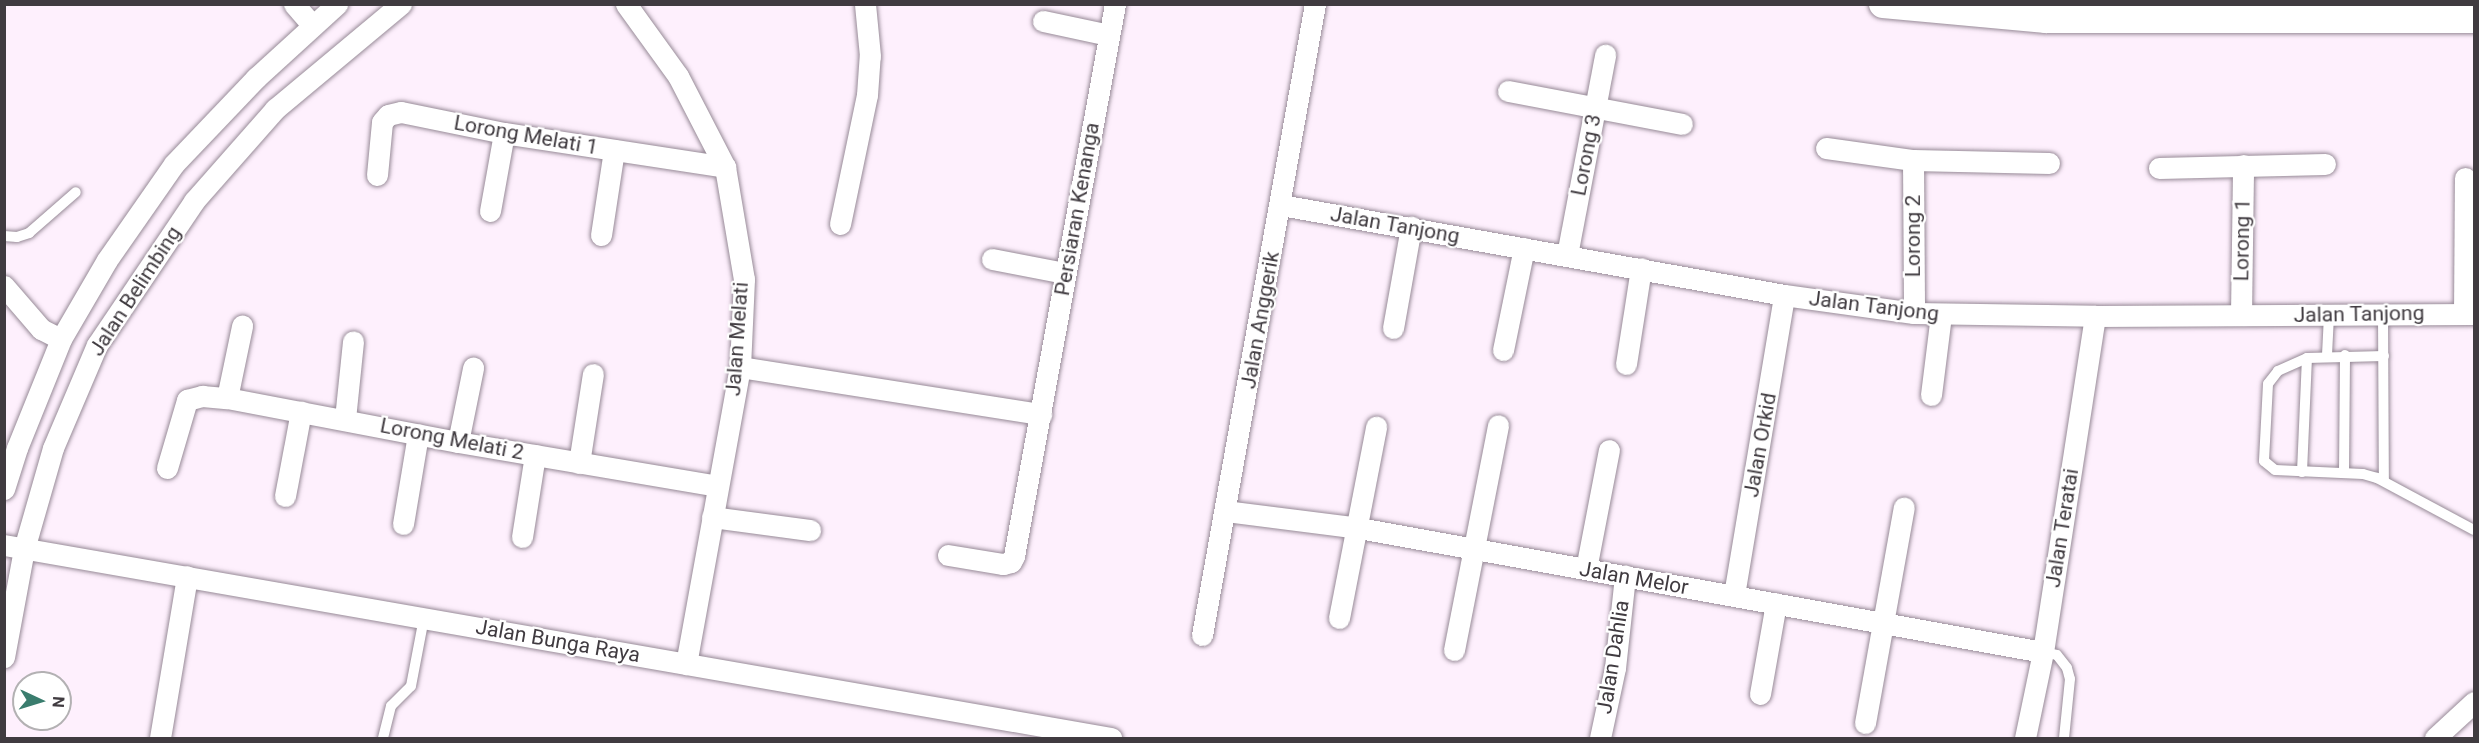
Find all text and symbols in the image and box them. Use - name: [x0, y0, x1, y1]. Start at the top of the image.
- street label: Lorong Melati 1: [452, 110, 600, 160]
- street label: Lorong 3: [1566, 112, 1606, 198]
- street label: Persiaran Kenanga: [1049, 120, 1105, 298]
- street label: Lorong 2: [1900, 195, 1926, 277]
- street label: Lorong 1: [2229, 198, 2255, 282]
- street label: Jalan Tanjong: [1328, 201, 1462, 249]
- street label: Jalan Belimbing: [84, 221, 186, 361]
- street label: Jalan Anggerik: [1236, 249, 1284, 391]
- street label: Jalan Melati: [720, 281, 754, 397]
- street label: Jalan Tanjong: [1807, 286, 1941, 326]
- street label: Jalan Tanjong: [2293, 300, 2425, 328]
- street label: Jalan Orkid: [1738, 391, 1782, 499]
- street label: Lorong Melati 2: [378, 413, 526, 465]
- street label: Jalan Teratai: [2040, 467, 2084, 589]
- street label: Jalan Melor: [1578, 556, 1690, 600]
- street label: Jalan Dahlia: [1592, 598, 1634, 716]
- street label: Jalan Bunga Raya: [474, 614, 642, 668]
- north arrow: [12, 671, 72, 731]
- text: N: [49, 696, 68, 708]

